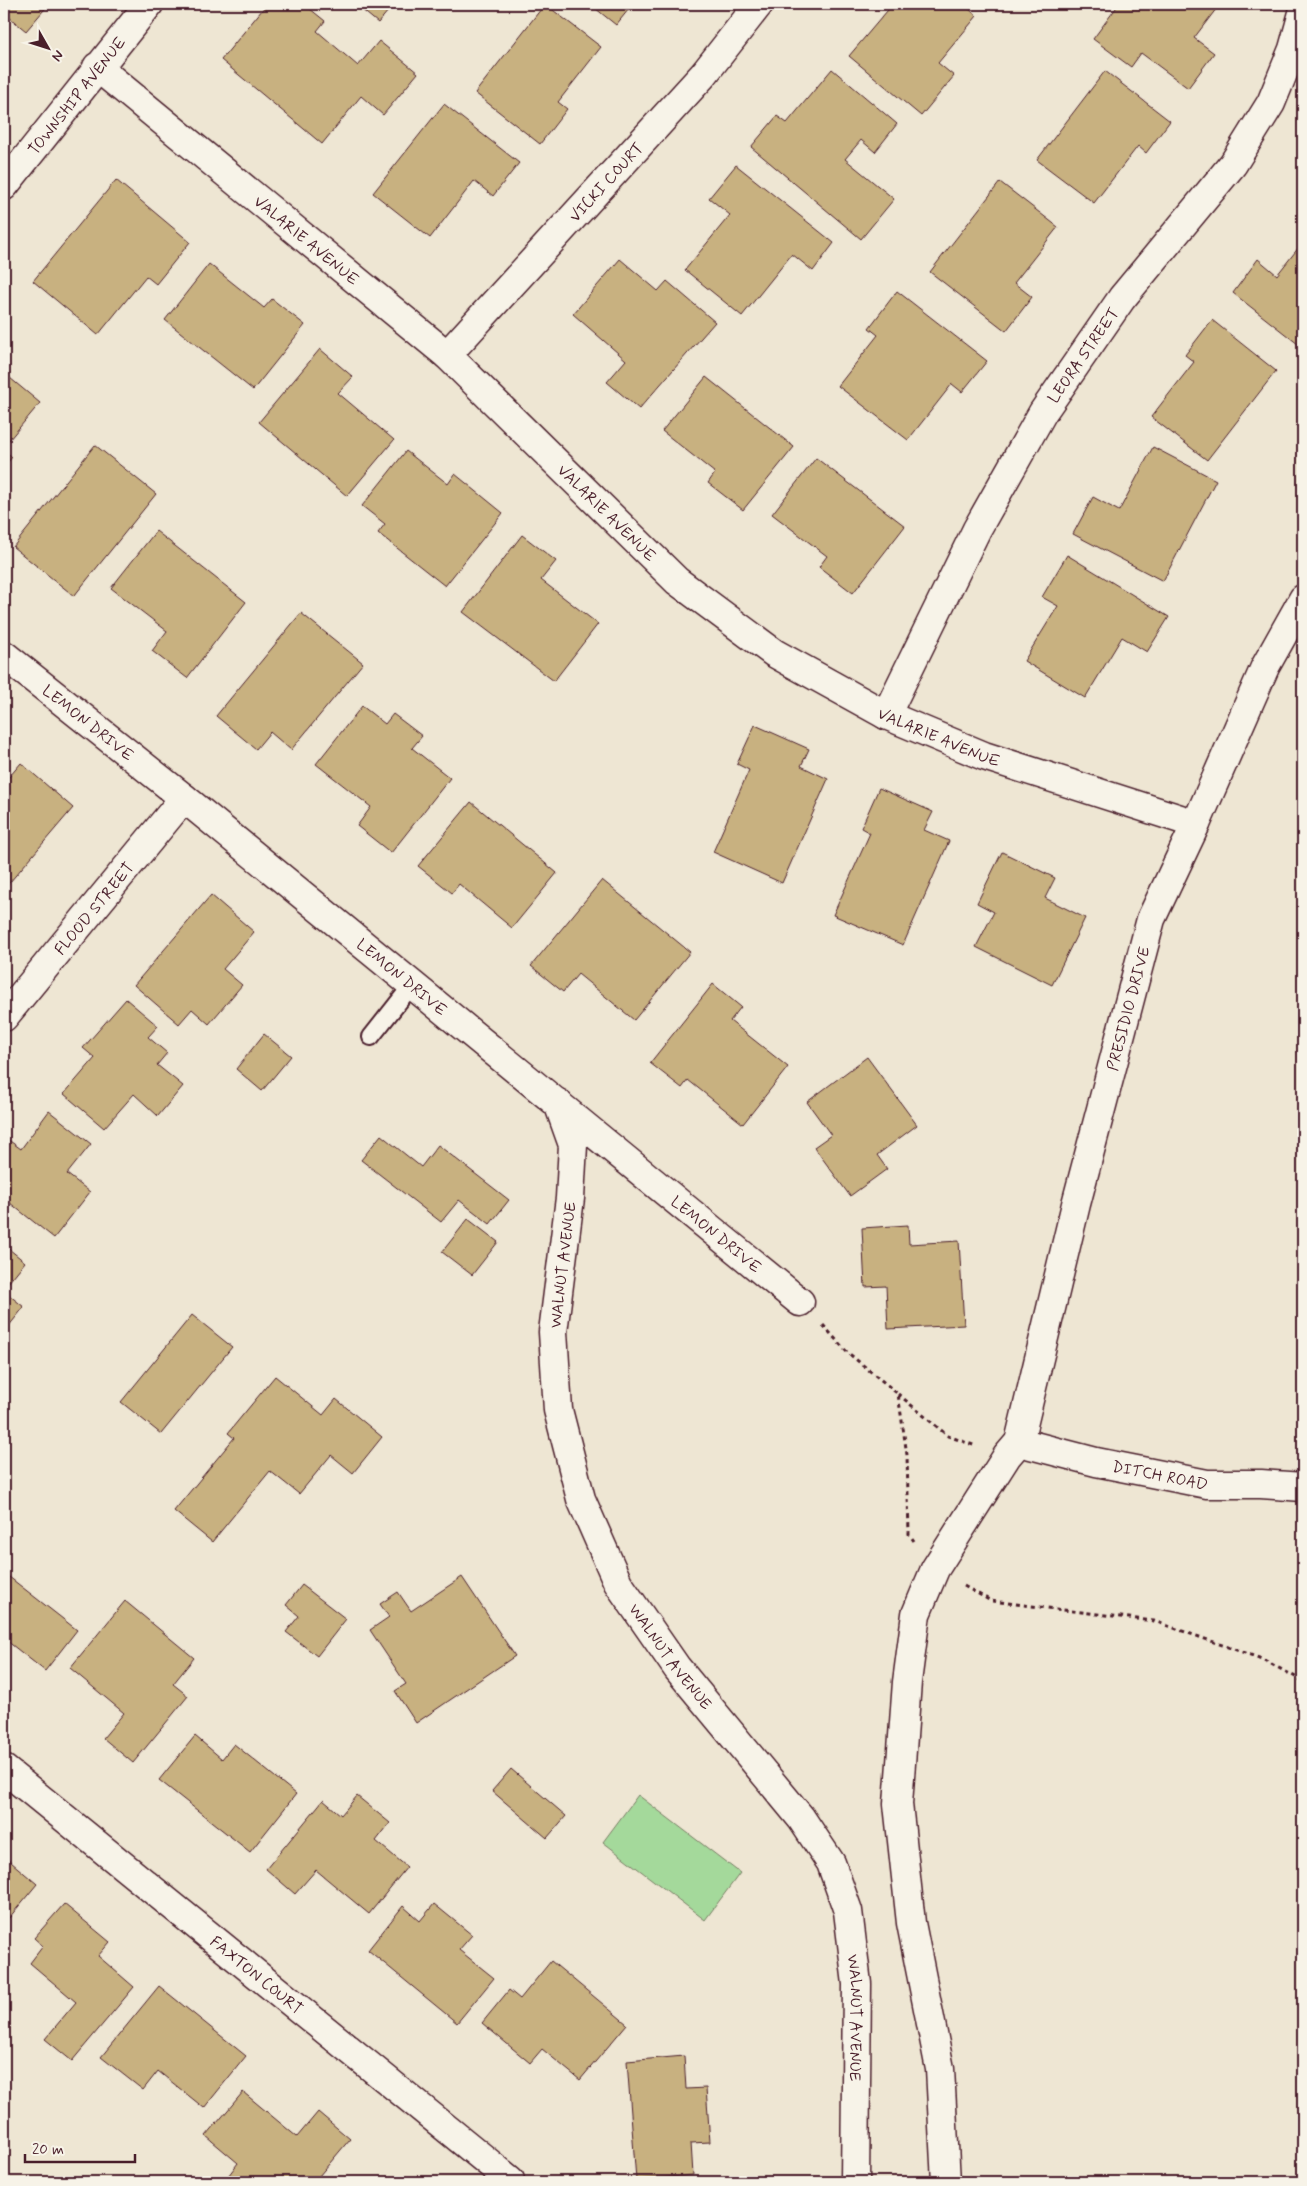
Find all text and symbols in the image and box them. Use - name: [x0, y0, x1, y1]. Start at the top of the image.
- north arrow: [22, 22, 72, 72]
- street label: TOWNSHIP AVENUE: [24, 32, 128, 158]
- street label: VICKI COURT: [565, 138, 649, 227]
- street label: VALARIE AVENUE: [249, 191, 363, 291]
- street label: LEORA STREET: [1043, 304, 1124, 408]
- street label: VALARIE AVENUE: [552, 460, 660, 567]
- street label: LEMON DRIVE: [38, 681, 138, 766]
- street label: VALARIE AVENUE: [873, 703, 1002, 772]
- street label: FLOOD STREET: [50, 858, 139, 960]
- street label: LEMON DRIVE: [352, 934, 451, 1021]
- street label: PRESIDIO DRIVE: [1103, 944, 1155, 1073]
- street label: LEMON DRIVE: [666, 1192, 765, 1278]
- street label: WALNUT AVENUE: [545, 1201, 582, 1330]
- street label: DITCH ROAD: [1110, 1456, 1210, 1496]
- street label: WALNUT AVENUE: [623, 1600, 716, 1715]
- street label: FAXTON COURT: [205, 1932, 307, 2020]
- street label: WALNUT AVENUE: [841, 1953, 866, 2081]
- scale bar: [25, 2131, 135, 2163]
- text: 20 m: [32, 2140, 64, 2160]

